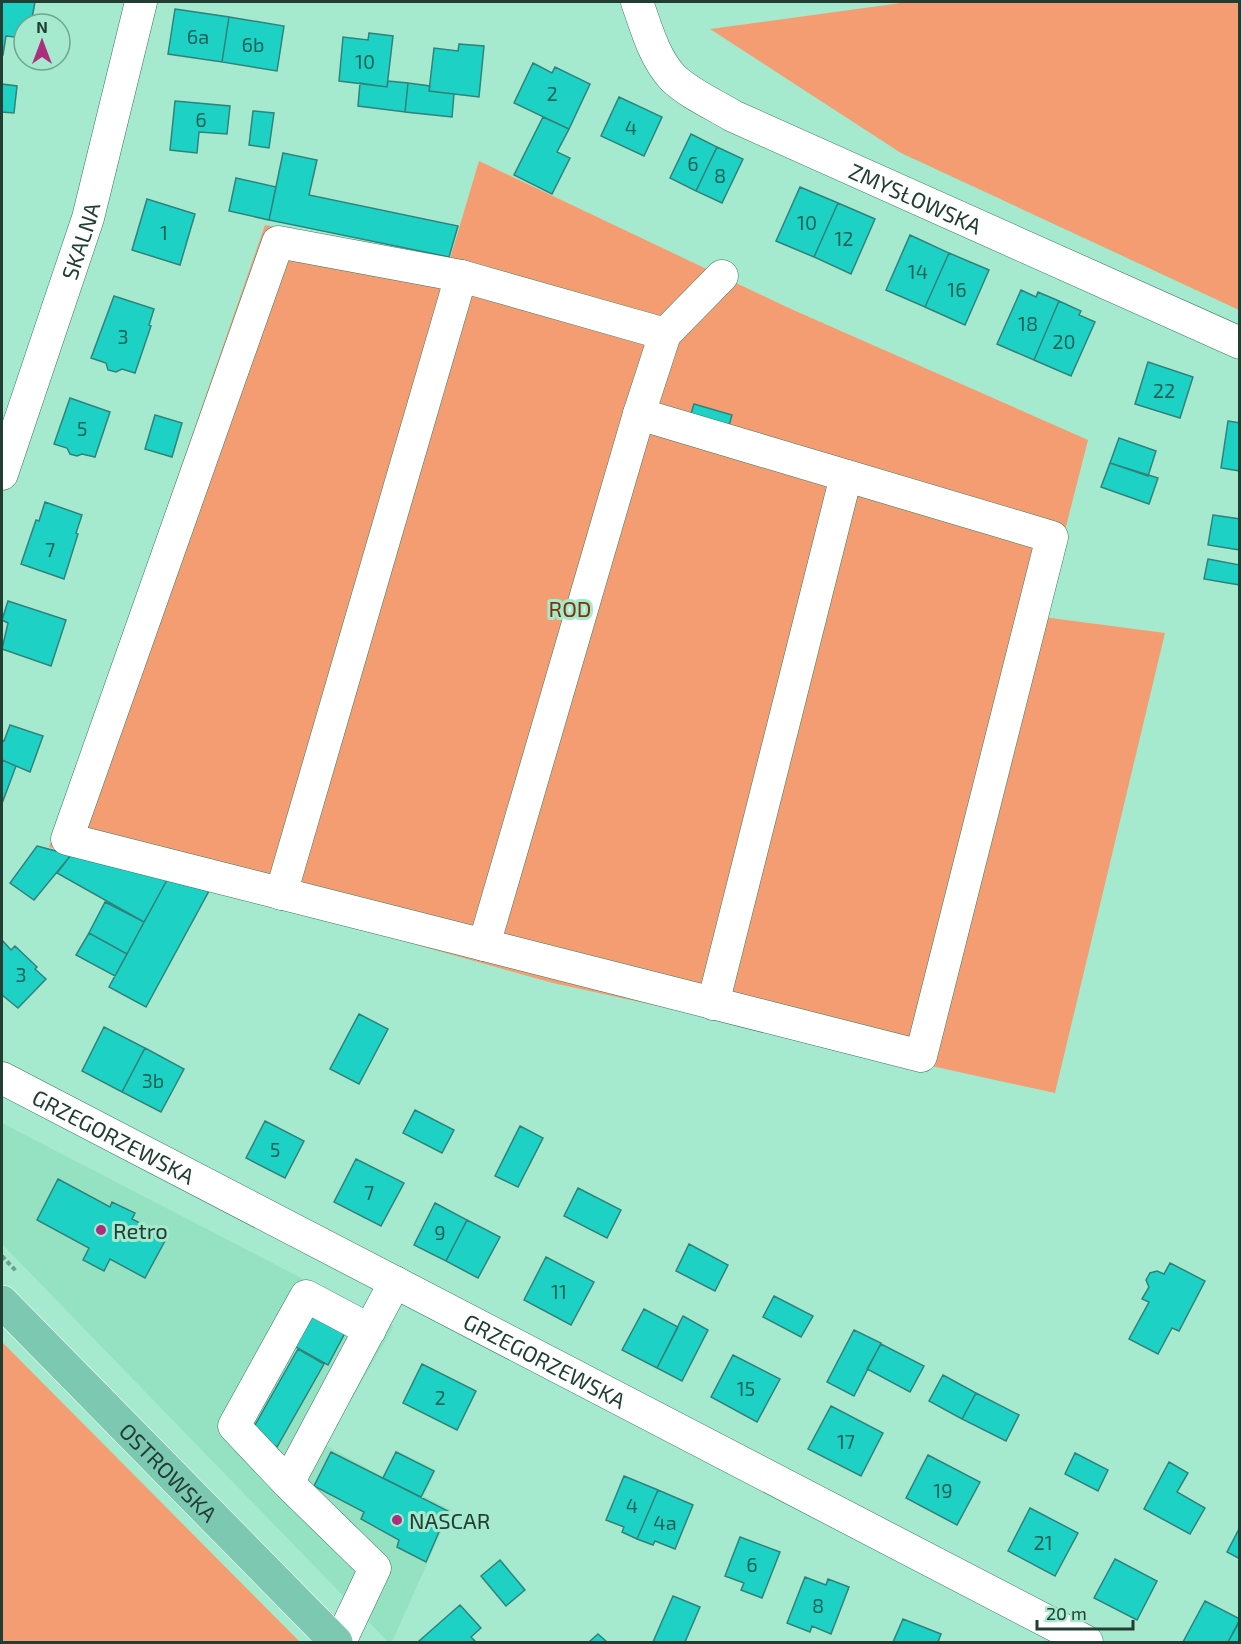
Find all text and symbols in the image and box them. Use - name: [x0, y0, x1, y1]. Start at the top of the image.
- north arrow: [12, 12, 72, 72]
- text: N: [36, 17, 48, 36]
- house number: 6a: [187, 24, 209, 48]
- house number: 6b: [242, 32, 264, 56]
- house number: 10: [355, 49, 375, 73]
- house number: 2: [546, 81, 558, 105]
- house number: 6: [195, 107, 207, 131]
- house number: 4: [625, 115, 637, 139]
- house number: 6: [687, 151, 699, 175]
- street label: ZMYSŁOWSKA: [845, 157, 986, 239]
- house number: 8: [714, 163, 726, 187]
- street label: SKALNA: [55, 199, 104, 283]
- house number: 10: [797, 210, 817, 234]
- house number: 1: [160, 220, 168, 244]
- house number: 12: [834, 226, 854, 250]
- house number: 14: [908, 259, 928, 283]
- house number: 16: [947, 277, 967, 301]
- house number: 18: [1018, 311, 1038, 335]
- house number: 3: [117, 324, 129, 348]
- house number: 20: [1052, 329, 1076, 353]
- house number: 22: [1153, 378, 1175, 402]
- house number: 5: [77, 416, 87, 440]
- house number: 7: [45, 537, 55, 561]
- park label: ROD: [549, 595, 591, 621]
- house number: 3: [15, 962, 27, 986]
- house number: 3b: [142, 1068, 164, 1092]
- street label: GRZEGORZEWSKA: [28, 1083, 199, 1189]
- house number: 5: [270, 1137, 280, 1161]
- house number: 7: [364, 1180, 374, 1204]
- place label: Retro: [113, 1217, 168, 1243]
- house number: 9: [434, 1220, 446, 1244]
- marker: Retro: [94, 1223, 108, 1237]
- house number: 11: [551, 1279, 567, 1303]
- street label: GRZEGORZEWSKA: [460, 1307, 631, 1413]
- house number: 15: [737, 1376, 755, 1400]
- house number: 2: [434, 1385, 446, 1409]
- street label: OSTROWSKA: [115, 1417, 223, 1527]
- house number: 17: [837, 1429, 855, 1453]
- house number: 19: [933, 1478, 953, 1502]
- house number: 4: [626, 1493, 638, 1517]
- place label: NASCAR: [409, 1507, 490, 1533]
- house number: 4a: [653, 1510, 677, 1534]
- marker: NASCAR: [390, 1513, 404, 1527]
- house number: 21: [1033, 1530, 1053, 1554]
- house number: 6: [746, 1552, 758, 1576]
- house number: 8: [812, 1593, 824, 1617]
- scale bar: [1037, 1593, 1133, 1631]
- text: 20 m: [1046, 1602, 1087, 1624]

